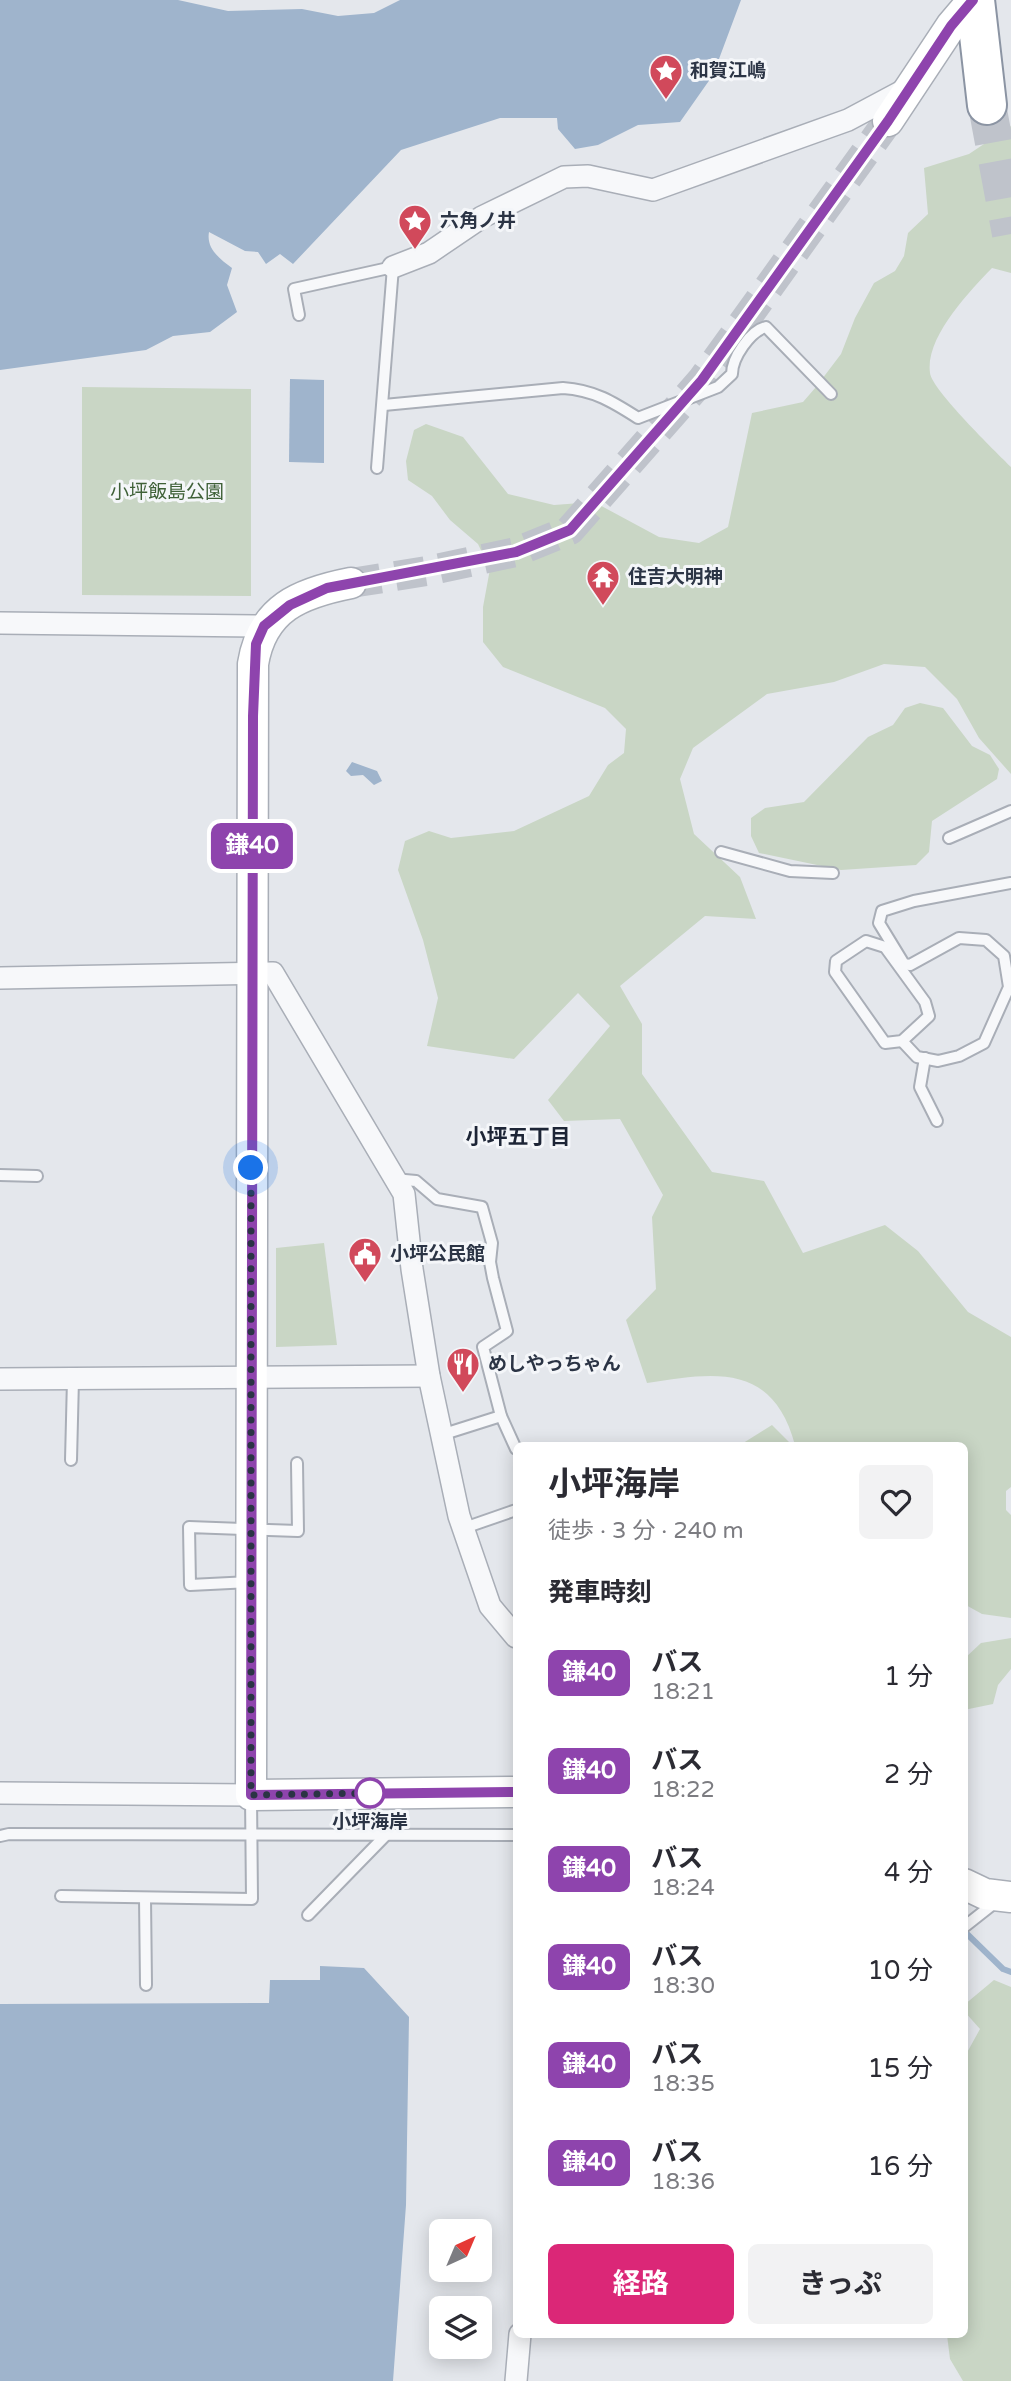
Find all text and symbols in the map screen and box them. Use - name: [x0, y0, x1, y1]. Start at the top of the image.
- place icon: 和賀江嶋: [647, 52, 685, 101]
- place label: 和賀江嶋: [690, 60, 766, 82]
- place icon: 六角ノ井: [396, 202, 434, 251]
- place label: 六角ノ井: [440, 210, 516, 232]
- park label: 小坪飯島公園: [110, 481, 224, 503]
- temple icon: 住吉大明神: [584, 558, 622, 607]
- place label: 住吉大明神: [628, 566, 723, 588]
- line badge: 鎌40: [212, 823, 292, 869]
- text: 鎌40: [225, 831, 279, 860]
- district label: 小坪五丁目: [466, 1125, 571, 1150]
- your location: [233, 1150, 268, 1185]
- public building icon: 小坪公民館: [346, 1235, 384, 1284]
- place label: 小坪公民館: [390, 1243, 485, 1265]
- restaurant icon: めしやっちゃん: [444, 1345, 482, 1394]
- place label: めしやっちゃん: [488, 1353, 621, 1375]
- text: 小坪海岸: [548, 1465, 680, 1504]
- button: heart: [859, 1465, 933, 1539]
- text: 徒歩 · 3 分 · 240 m: [548, 1517, 744, 1545]
- text: 発車時刻: [548, 1577, 652, 1608]
- text: バス: [651, 1647, 703, 1678]
- text: 鎌40: [562, 1658, 616, 1687]
- text: 1 分: [884, 1661, 933, 1692]
- text: 18:21: [651, 1678, 715, 1706]
- text: バス: [651, 1745, 703, 1776]
- text: 鎌40: [562, 1756, 616, 1785]
- text: 2 分: [884, 1759, 933, 1790]
- text: 18:22: [651, 1776, 715, 1804]
- marker: 小坪海岸: [355, 1778, 385, 1808]
- place label: 小坪海岸: [332, 1811, 408, 1833]
- text: バス: [651, 1843, 703, 1874]
- text: 鎌40: [562, 1854, 616, 1883]
- text: 4 分: [884, 1857, 933, 1888]
- text: 18:24: [651, 1874, 715, 1902]
- text: バス: [651, 1941, 703, 1972]
- text: 鎌40: [562, 1952, 616, 1981]
- text: 10 分: [868, 1955, 933, 1986]
- text: 18:30: [651, 1972, 715, 2000]
- text: バス: [651, 2039, 703, 2070]
- text: 鎌40: [562, 2050, 616, 2079]
- text: 15 分: [868, 2053, 933, 2084]
- text: 18:35: [651, 2070, 715, 2098]
- text: バス: [651, 2137, 703, 2168]
- text: 鎌40: [562, 2148, 616, 2177]
- text: 16 分: [868, 2151, 933, 2182]
- text: 18:36: [651, 2168, 715, 2196]
- north arrow: [429, 2219, 492, 2282]
- map controls: [429, 2219, 492, 2359]
- button: 経路: [548, 2244, 734, 2324]
- button: きっぷ: [748, 2244, 933, 2324]
- button: layers: [429, 2296, 492, 2359]

